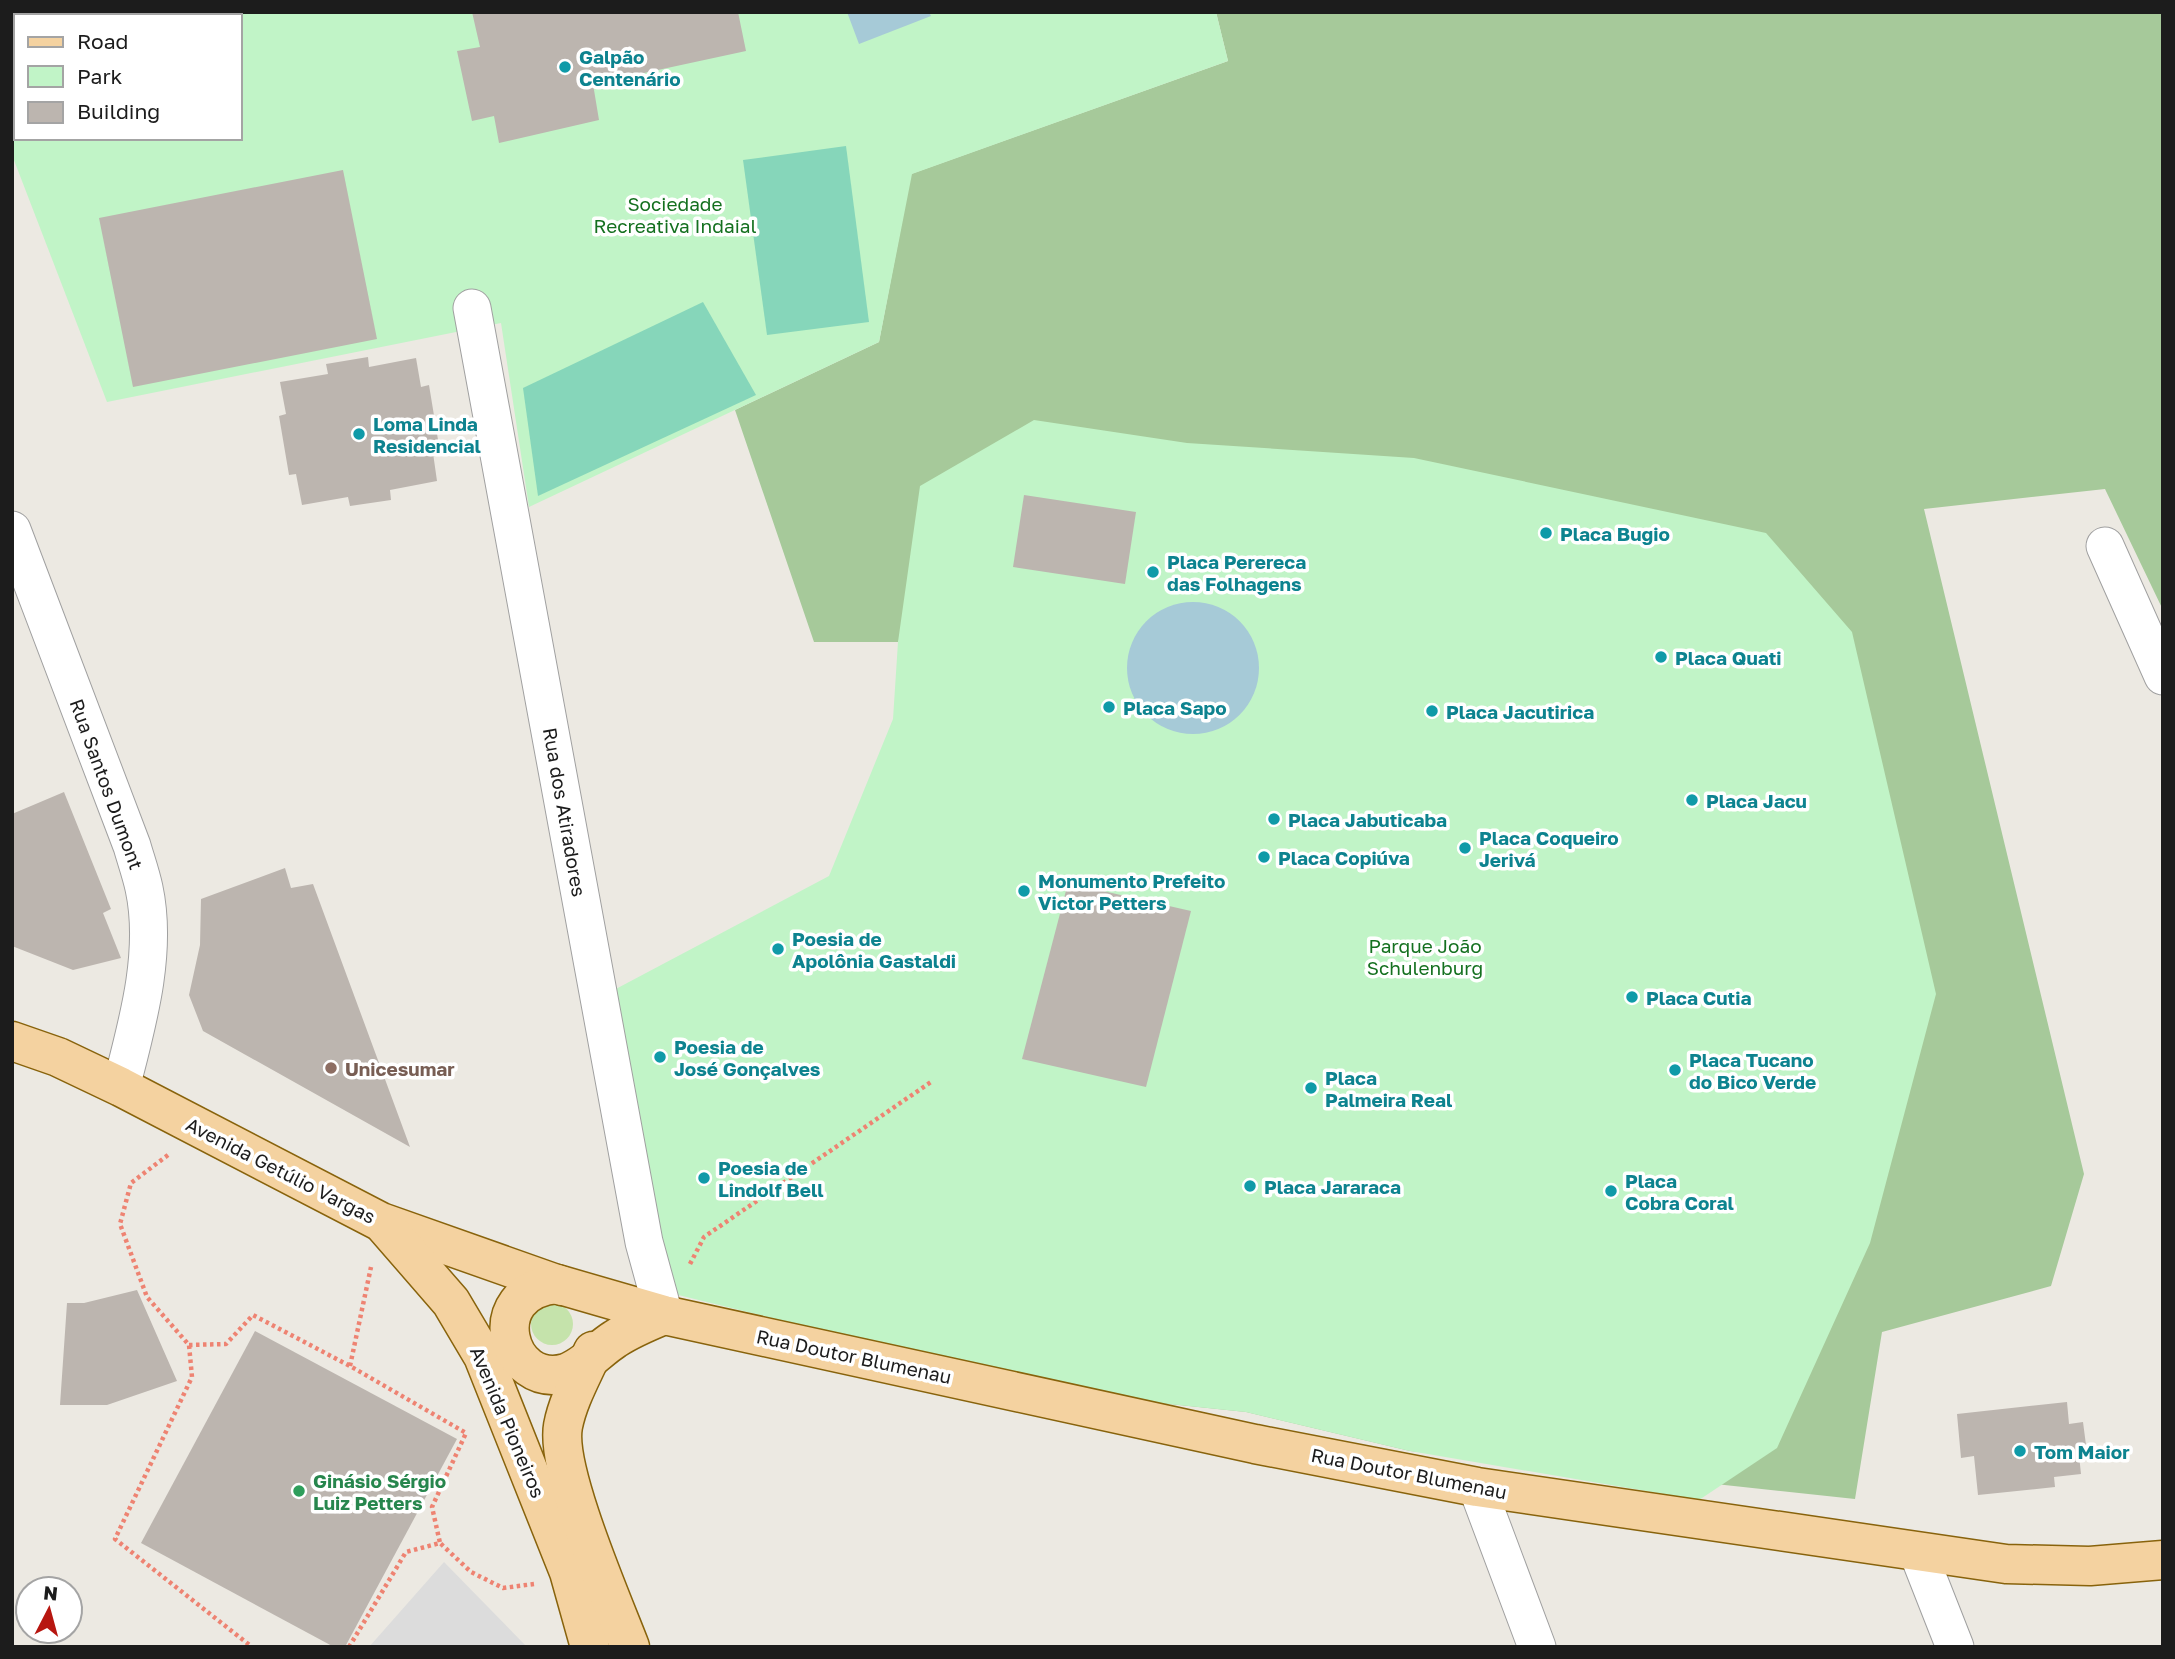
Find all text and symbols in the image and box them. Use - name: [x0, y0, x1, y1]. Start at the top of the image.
- legend: [14, 14, 242, 140]
- text: Road: [77, 28, 128, 54]
- place label: Galpão Centenário: [579, 45, 681, 90]
- marker: Galpão Centenário: [557, 59, 573, 75]
- text: Park: [77, 63, 123, 89]
- text: Building: [77, 98, 160, 124]
- park label: Sociedade Recreativa Indaial: [593, 192, 757, 237]
- place label: Loma Linda Residencial: [373, 412, 481, 457]
- marker: Loma Linda Residencial: [351, 426, 367, 442]
- place label: Placa Bugio: [1560, 522, 1670, 545]
- marker: Placa Bugio: [1538, 525, 1554, 541]
- place label: Placa Perereca das Folhagens: [1167, 550, 1306, 595]
- marker: Placa Perereca das Folhagens: [1145, 564, 1161, 580]
- place label: Placa Quati: [1675, 646, 1782, 669]
- marker: Placa Quati: [1653, 649, 1669, 665]
- street label: Rua Santos Dumont: [65, 696, 149, 872]
- place label: Placa Sapo: [1123, 696, 1227, 719]
- marker: Placa Sapo: [1101, 699, 1117, 715]
- place label: Placa Jacutirica: [1446, 700, 1594, 723]
- marker: Placa Jacutirica: [1424, 703, 1440, 719]
- street label: Rua dos Atiradores: [539, 726, 591, 898]
- place label: Placa Jacu: [1706, 789, 1807, 812]
- marker: Placa Jacu: [1684, 792, 1700, 808]
- place label: Placa Jabuticaba: [1288, 808, 1447, 831]
- marker: Placa Jabuticaba: [1266, 811, 1282, 827]
- place label: Placa Coqueiro Jerivá: [1479, 826, 1619, 871]
- marker: Placa Coqueiro Jerivá: [1457, 840, 1473, 856]
- place label: Placa Copiúva: [1278, 846, 1410, 869]
- marker: Placa Copiúva: [1256, 849, 1272, 865]
- place label: Monumento Prefeito Victor Petters: [1038, 869, 1225, 914]
- marker: Monumento Prefeito Victor Petters: [1016, 883, 1032, 899]
- place label: Poesia de Apolônia Gastaldi: [792, 927, 956, 972]
- park label: Parque João Schulenburg: [1367, 934, 1483, 979]
- marker: Poesia de Apolônia Gastaldi: [770, 941, 786, 957]
- place label: Placa Cutia: [1646, 986, 1751, 1009]
- marker: Placa Cutia: [1624, 989, 1640, 1005]
- place label: Poesia de José Gonçalves: [674, 1035, 821, 1080]
- place label: Placa Tucano do Bico Verde: [1689, 1048, 1816, 1093]
- marker: Poesia de José Gonçalves: [652, 1049, 668, 1065]
- place label: Unicesumar: [345, 1057, 455, 1080]
- marker: Unicesumar: [323, 1060, 339, 1076]
- marker: Placa Tucano do Bico Verde: [1667, 1062, 1683, 1078]
- place label: Placa Palmeira Real: [1325, 1066, 1452, 1111]
- marker: Placa Palmeira Real: [1303, 1080, 1319, 1096]
- street label: Avenida Getúlio Vargas: [182, 1112, 380, 1228]
- place label: Poesia de Lindolf Bell: [718, 1156, 824, 1201]
- place label: Placa Cobra Coral: [1625, 1169, 1734, 1214]
- marker: Poesia de Lindolf Bell: [696, 1170, 712, 1186]
- place label: Placa Jararaca: [1264, 1175, 1401, 1198]
- marker: Placa Jararaca: [1242, 1178, 1258, 1194]
- marker: Placa Cobra Coral: [1603, 1183, 1619, 1199]
- street label: Rua Doutor Blumenau: [754, 1324, 954, 1388]
- street label: Avenida Pioneiros: [466, 1343, 550, 1501]
- place label: Tom Maior: [2034, 1440, 2130, 1463]
- street label: Rua Doutor Blumenau: [1309, 1443, 1509, 1503]
- marker: Tom Maior: [2012, 1443, 2028, 1459]
- place label: Ginásio Sérgio Luiz Petters: [313, 1469, 446, 1514]
- marker: Ginásio Sérgio Luiz Petters: [291, 1483, 307, 1499]
- north arrow: [14, 1575, 84, 1645]
- text: N: [42, 1580, 59, 1605]

